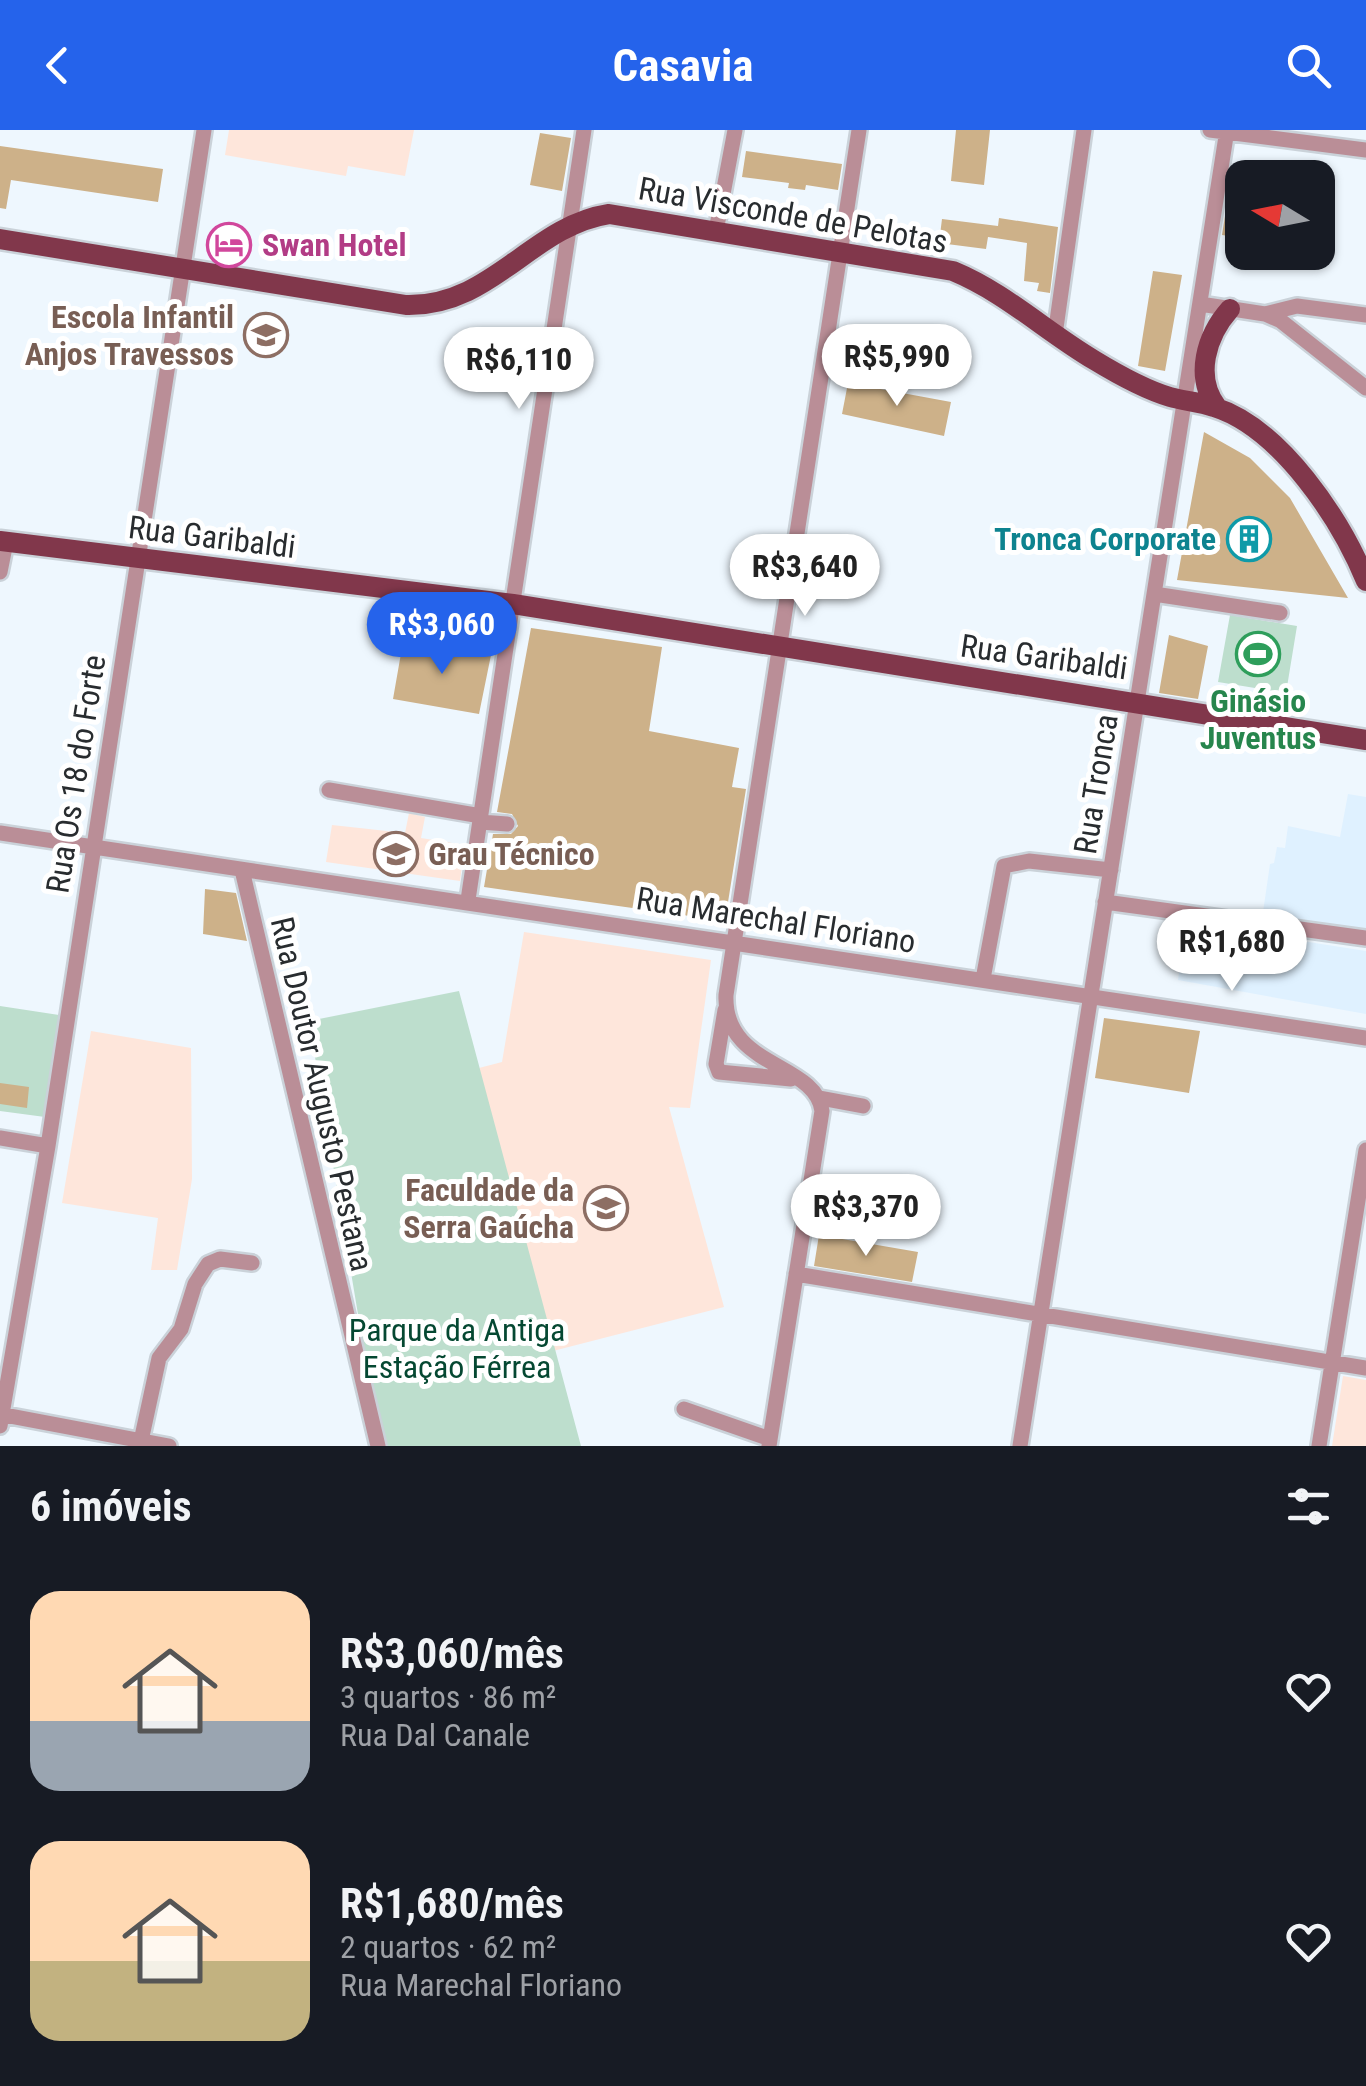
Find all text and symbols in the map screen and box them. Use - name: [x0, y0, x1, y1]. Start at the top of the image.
- icon: back: [30, 38, 85, 93]
- icon: search: [1281, 38, 1336, 93]
- text: Casavia: [613, 39, 753, 92]
- north arrow: [1225, 160, 1335, 270]
- map controls: [1225, 160, 1335, 270]
- street label: Rua Visconde de Pelotas: [636, 169, 950, 261]
- hotel icon: Swan Hotel: [206, 222, 252, 268]
- place label: Swan Hotel: [262, 226, 406, 264]
- place label: Escola Infantil Anjos Travessos: [25, 298, 234, 373]
- school or university icon: Escola Infantil Anjos Travessos: [243, 312, 289, 358]
- pin: R$5,990: [805, 324, 989, 409]
- pin: R$6,110: [427, 327, 611, 412]
- text: R$5,990: [844, 337, 950, 375]
- text: R$6,110: [466, 340, 572, 378]
- street label: Rua Garibaldi: [126, 508, 298, 566]
- building icon: Tronca Corporate: [1226, 516, 1272, 562]
- place label: Tronca Corporate: [994, 520, 1216, 558]
- pin: R$3,640: [713, 534, 897, 619]
- text: R$3,640: [752, 547, 858, 585]
- pin: R$3,060: [350, 592, 534, 677]
- text: R$3,060: [389, 605, 495, 643]
- street label: Rua Garibaldi: [958, 626, 1130, 688]
- sports icon: Ginásio Juventus: [1235, 631, 1281, 677]
- street label: Rua Os 18 do Forte: [38, 652, 114, 896]
- place label: Ginásio Juventus: [1200, 682, 1316, 757]
- street label: Rua Tronca: [1066, 711, 1126, 857]
- school or university icon: Grau Técnico: [373, 831, 419, 877]
- place label: Grau Técnico: [428, 835, 595, 873]
- street label: Rua Marechal Floriano: [634, 879, 918, 961]
- pin: R$1,680: [1140, 909, 1324, 994]
- street label: Rua Doutor Augusto Pestana: [263, 913, 381, 1275]
- text: R$1,680: [1179, 922, 1285, 960]
- place label: Faculdade da Serra Gaúcha: [403, 1171, 574, 1246]
- pin: R$3,370: [774, 1174, 958, 1259]
- school or university icon: Faculdade da Serra Gaúcha: [583, 1185, 629, 1231]
- text: R$3,370: [813, 1187, 919, 1225]
- park label: Parque da Antiga Estação Férrea: [349, 1311, 565, 1386]
- icon: filters: [1281, 1479, 1336, 1534]
- text: 6 imóveis: [30, 1482, 192, 1531]
- text: R$3,060/mês: [340, 1629, 564, 1678]
- icon: home: [110, 1631, 230, 1751]
- icon: heart: [1281, 1664, 1336, 1719]
- text: 3 quartos · 86 m²: [340, 1678, 556, 1716]
- text: Rua Dal Canale: [340, 1716, 530, 1754]
- text: R$1,680/mês: [340, 1879, 564, 1928]
- icon: home: [110, 1881, 230, 2001]
- icon: heart: [1281, 1914, 1336, 1969]
- text: 2 quartos · 62 m²: [340, 1928, 556, 1966]
- text: Rua Marechal Floriano: [340, 1966, 622, 2004]

